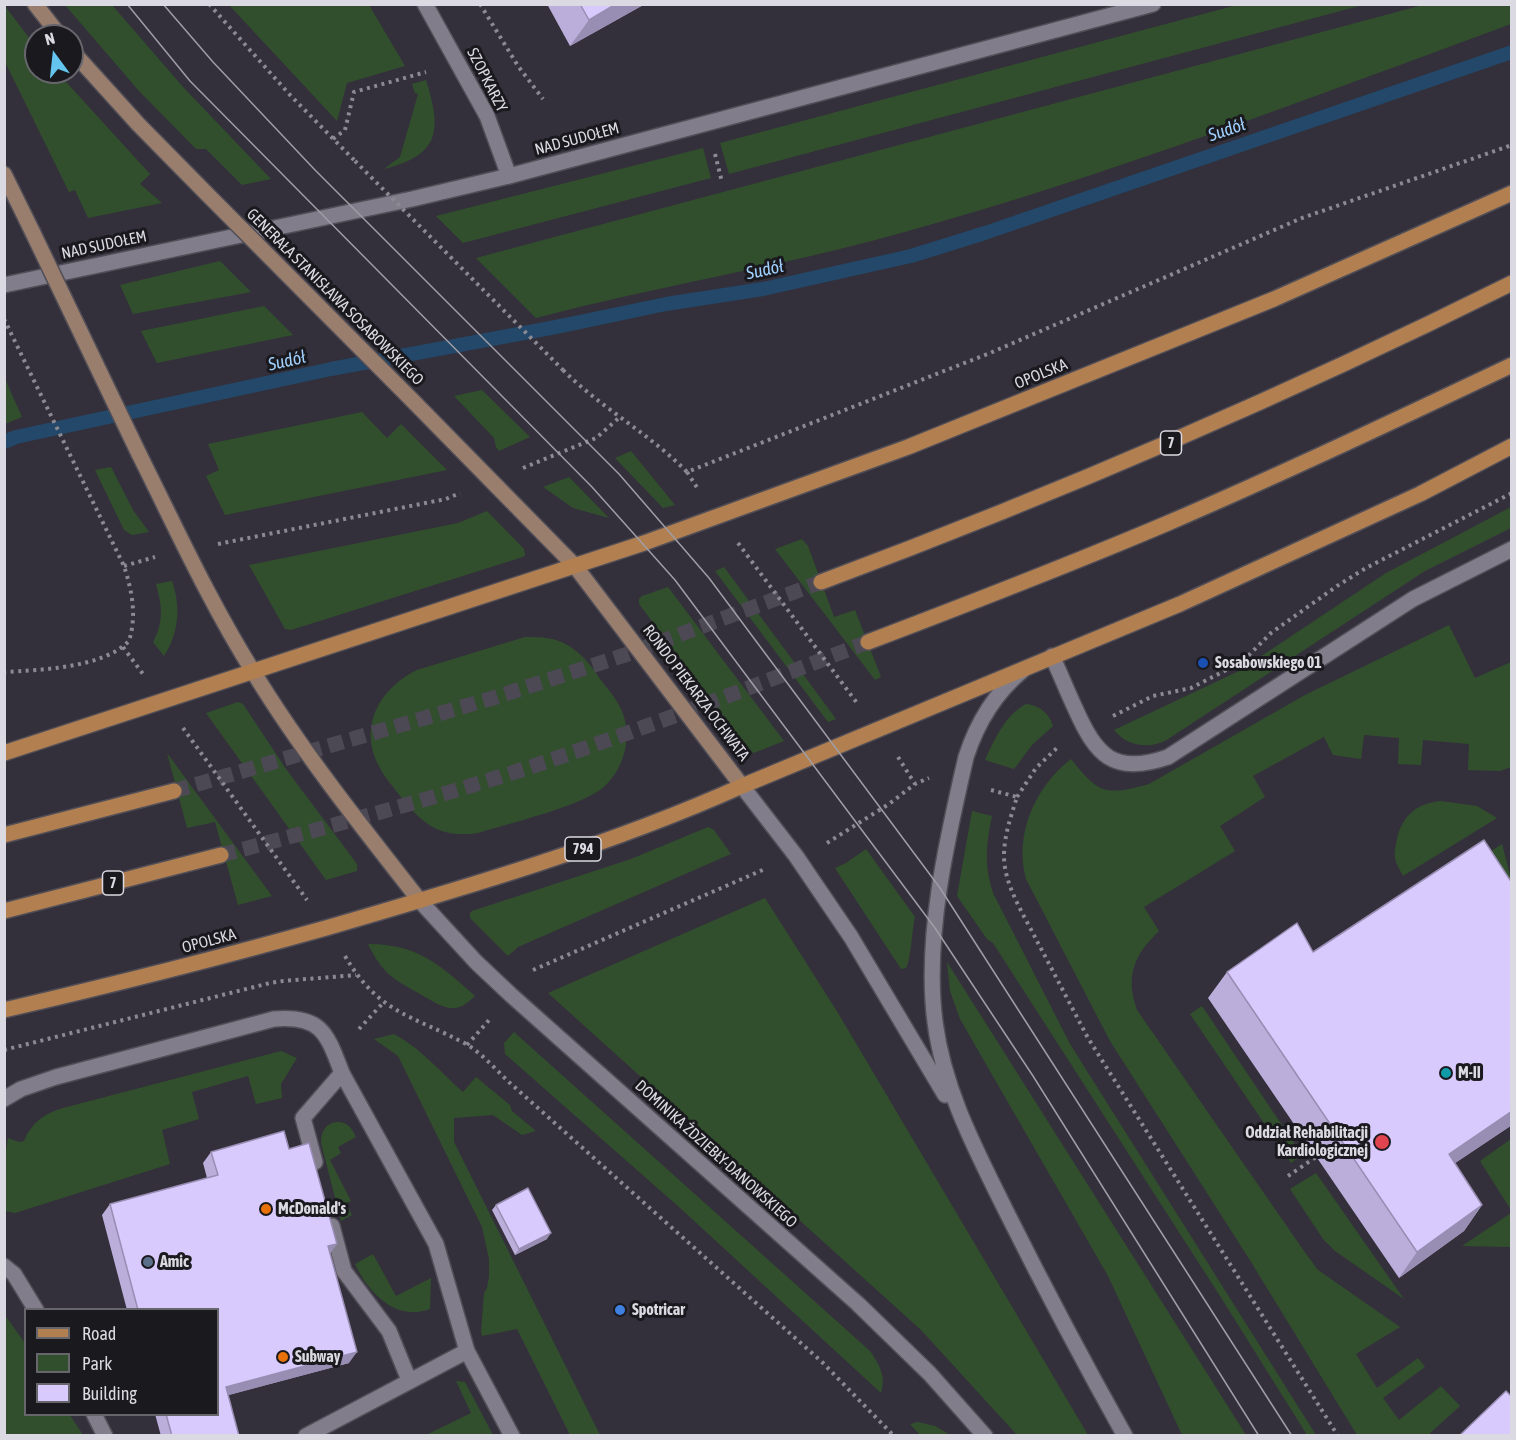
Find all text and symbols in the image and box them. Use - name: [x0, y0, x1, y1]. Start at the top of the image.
- north arrow: [24, 24, 84, 84]
- text: N: [43, 29, 57, 48]
- street label: SZOPKARZY: [463, 45, 511, 115]
- water label: Sudół: [1206, 114, 1248, 146]
- street label: NAD SUDOŁEM: [533, 119, 621, 159]
- street label: GENERAŁA STANISŁAWA SOSABOWSKIEGO: [243, 205, 427, 389]
- street label: NAD SUDOŁEM: [60, 227, 148, 263]
- water label: Sudół: [744, 255, 786, 285]
- water label: Sudół: [266, 346, 308, 376]
- street label: OPOLSKA: [1012, 355, 1070, 393]
- road number: 7: [1160, 431, 1182, 455]
- street label: RONDO PIEKARZA OCHWATA: [639, 621, 753, 765]
- place label: Sosabowskiego 01: [1215, 653, 1322, 673]
- marker: Sosabowskiego 01: [1196, 656, 1210, 670]
- road number: 794: [565, 837, 601, 861]
- road number: 7: [102, 871, 124, 895]
- street label: OPOLSKA: [180, 925, 238, 957]
- place label: M-II: [1458, 1063, 1481, 1083]
- marker: M-II: [1439, 1066, 1453, 1080]
- street label: DOMINIKA ŹDZIEBŁY-DANOWSKIEGO: [631, 1076, 801, 1232]
- place label: Oddział Rehabilitacji Kardiologicznej: [1245, 1123, 1368, 1161]
- marker: Oddział Rehabilitacji Kardiologicznej: [1373, 1133, 1391, 1151]
- place label: McDonald's: [278, 1199, 346, 1219]
- marker: McDonald's: [259, 1202, 273, 1216]
- place label: Amic: [160, 1252, 189, 1272]
- marker: Amic: [141, 1255, 155, 1269]
- place label: Spotricar: [632, 1300, 685, 1320]
- marker: Spotricar: [613, 1303, 627, 1317]
- legend: [24, 1308, 219, 1416]
- text: Road: [82, 1323, 116, 1344]
- place label: Subway: [295, 1347, 340, 1367]
- marker: Subway: [276, 1350, 290, 1364]
- text: Park: [82, 1353, 112, 1374]
- text: Building: [82, 1383, 137, 1404]

